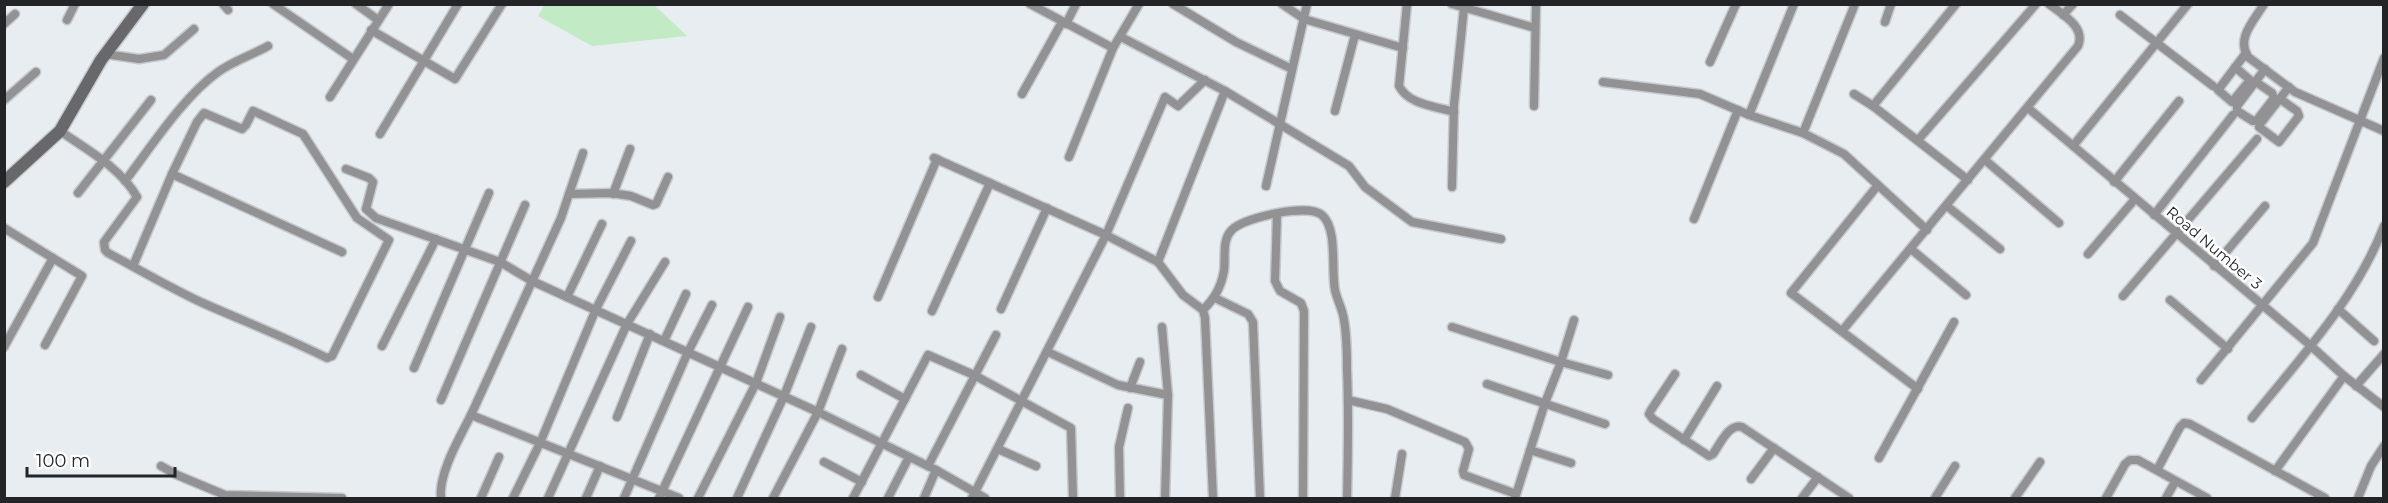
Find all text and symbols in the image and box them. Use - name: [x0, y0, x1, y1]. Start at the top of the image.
- street label: Road Number 3: [2163, 202, 2266, 293]
- scale bar: [27, 440, 176, 478]
- text: 100 m: [36, 450, 90, 472]

